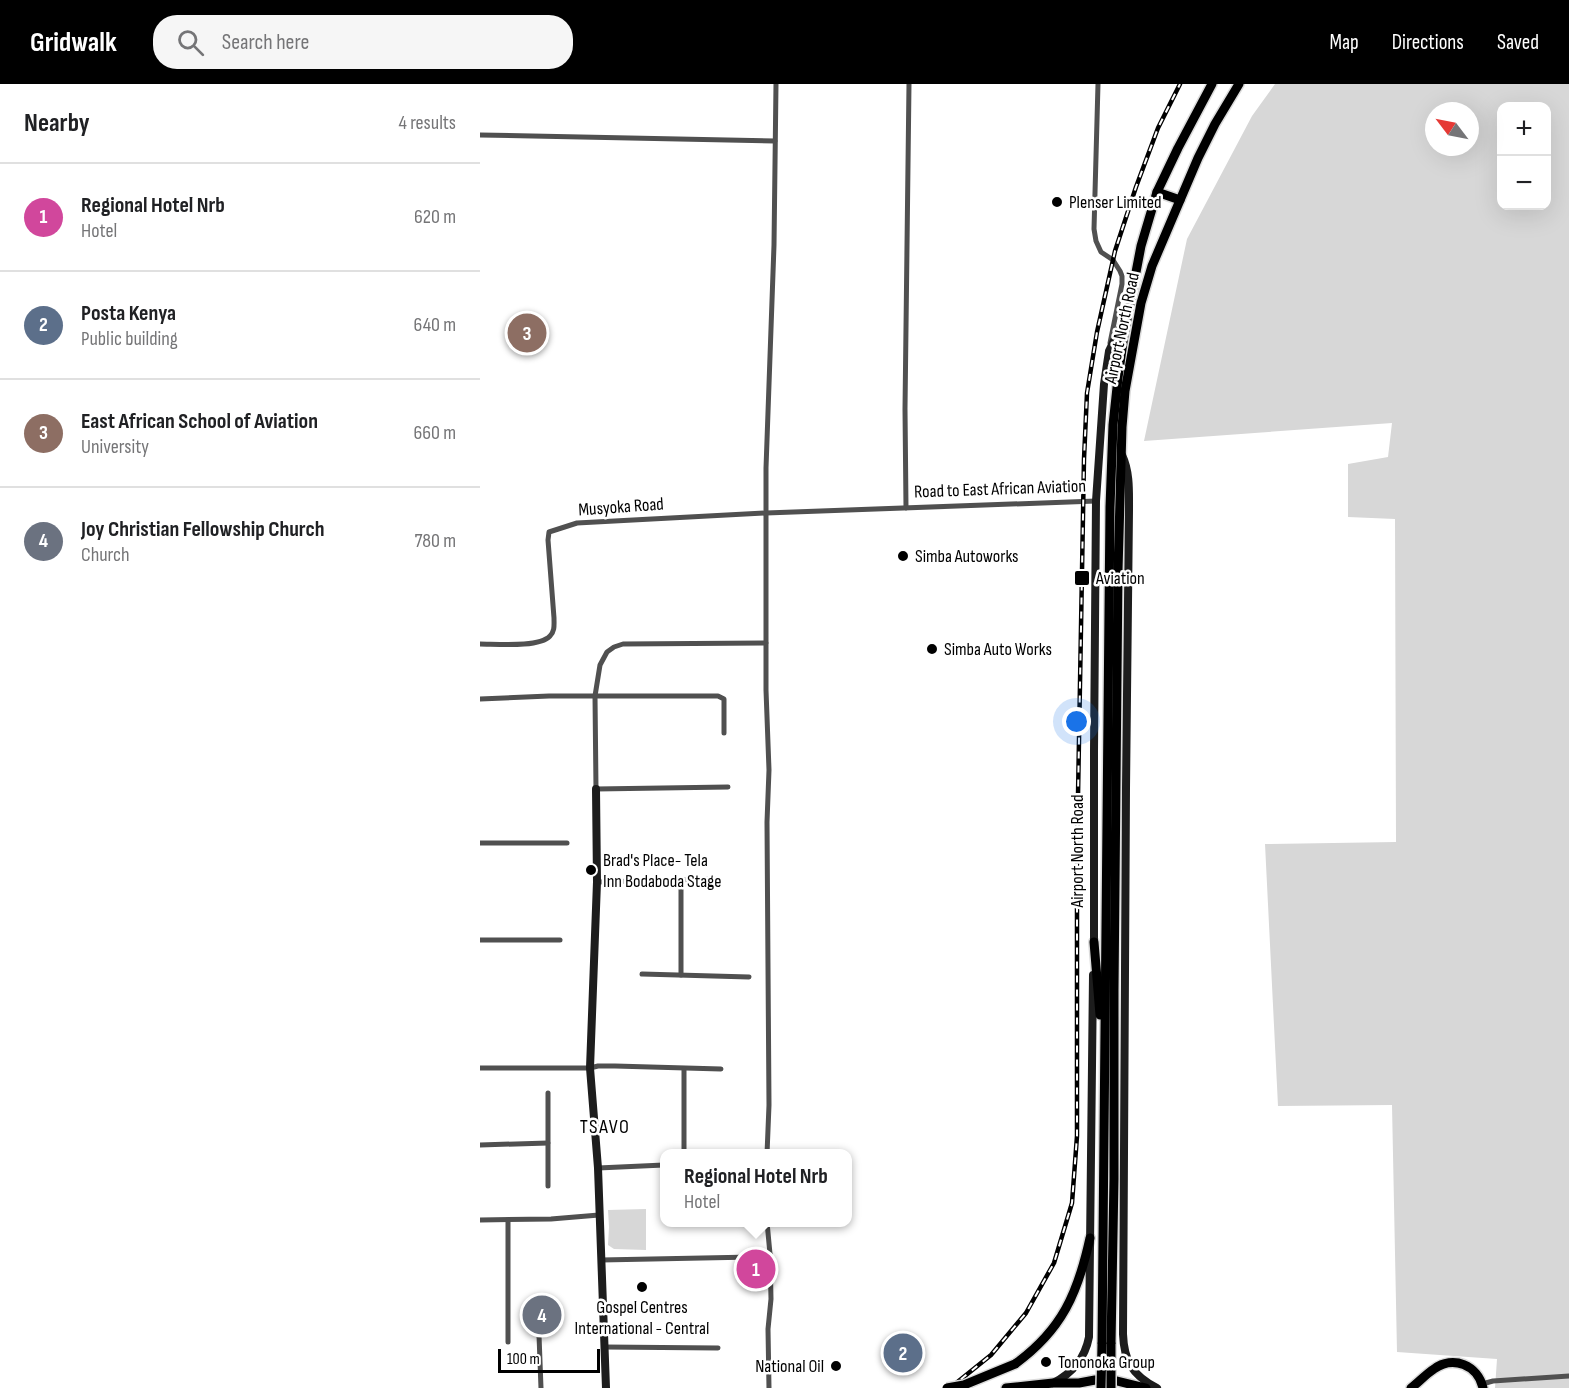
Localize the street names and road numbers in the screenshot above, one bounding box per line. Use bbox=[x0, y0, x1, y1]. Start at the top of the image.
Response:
street label: Airport North Road bbox=[1100, 271, 1144, 386]
street label: Road to East African Aviation bbox=[914, 476, 1086, 502]
street label: Musyoka Road bbox=[578, 494, 664, 520]
street label: Airport North Road bbox=[1067, 795, 1088, 908]

